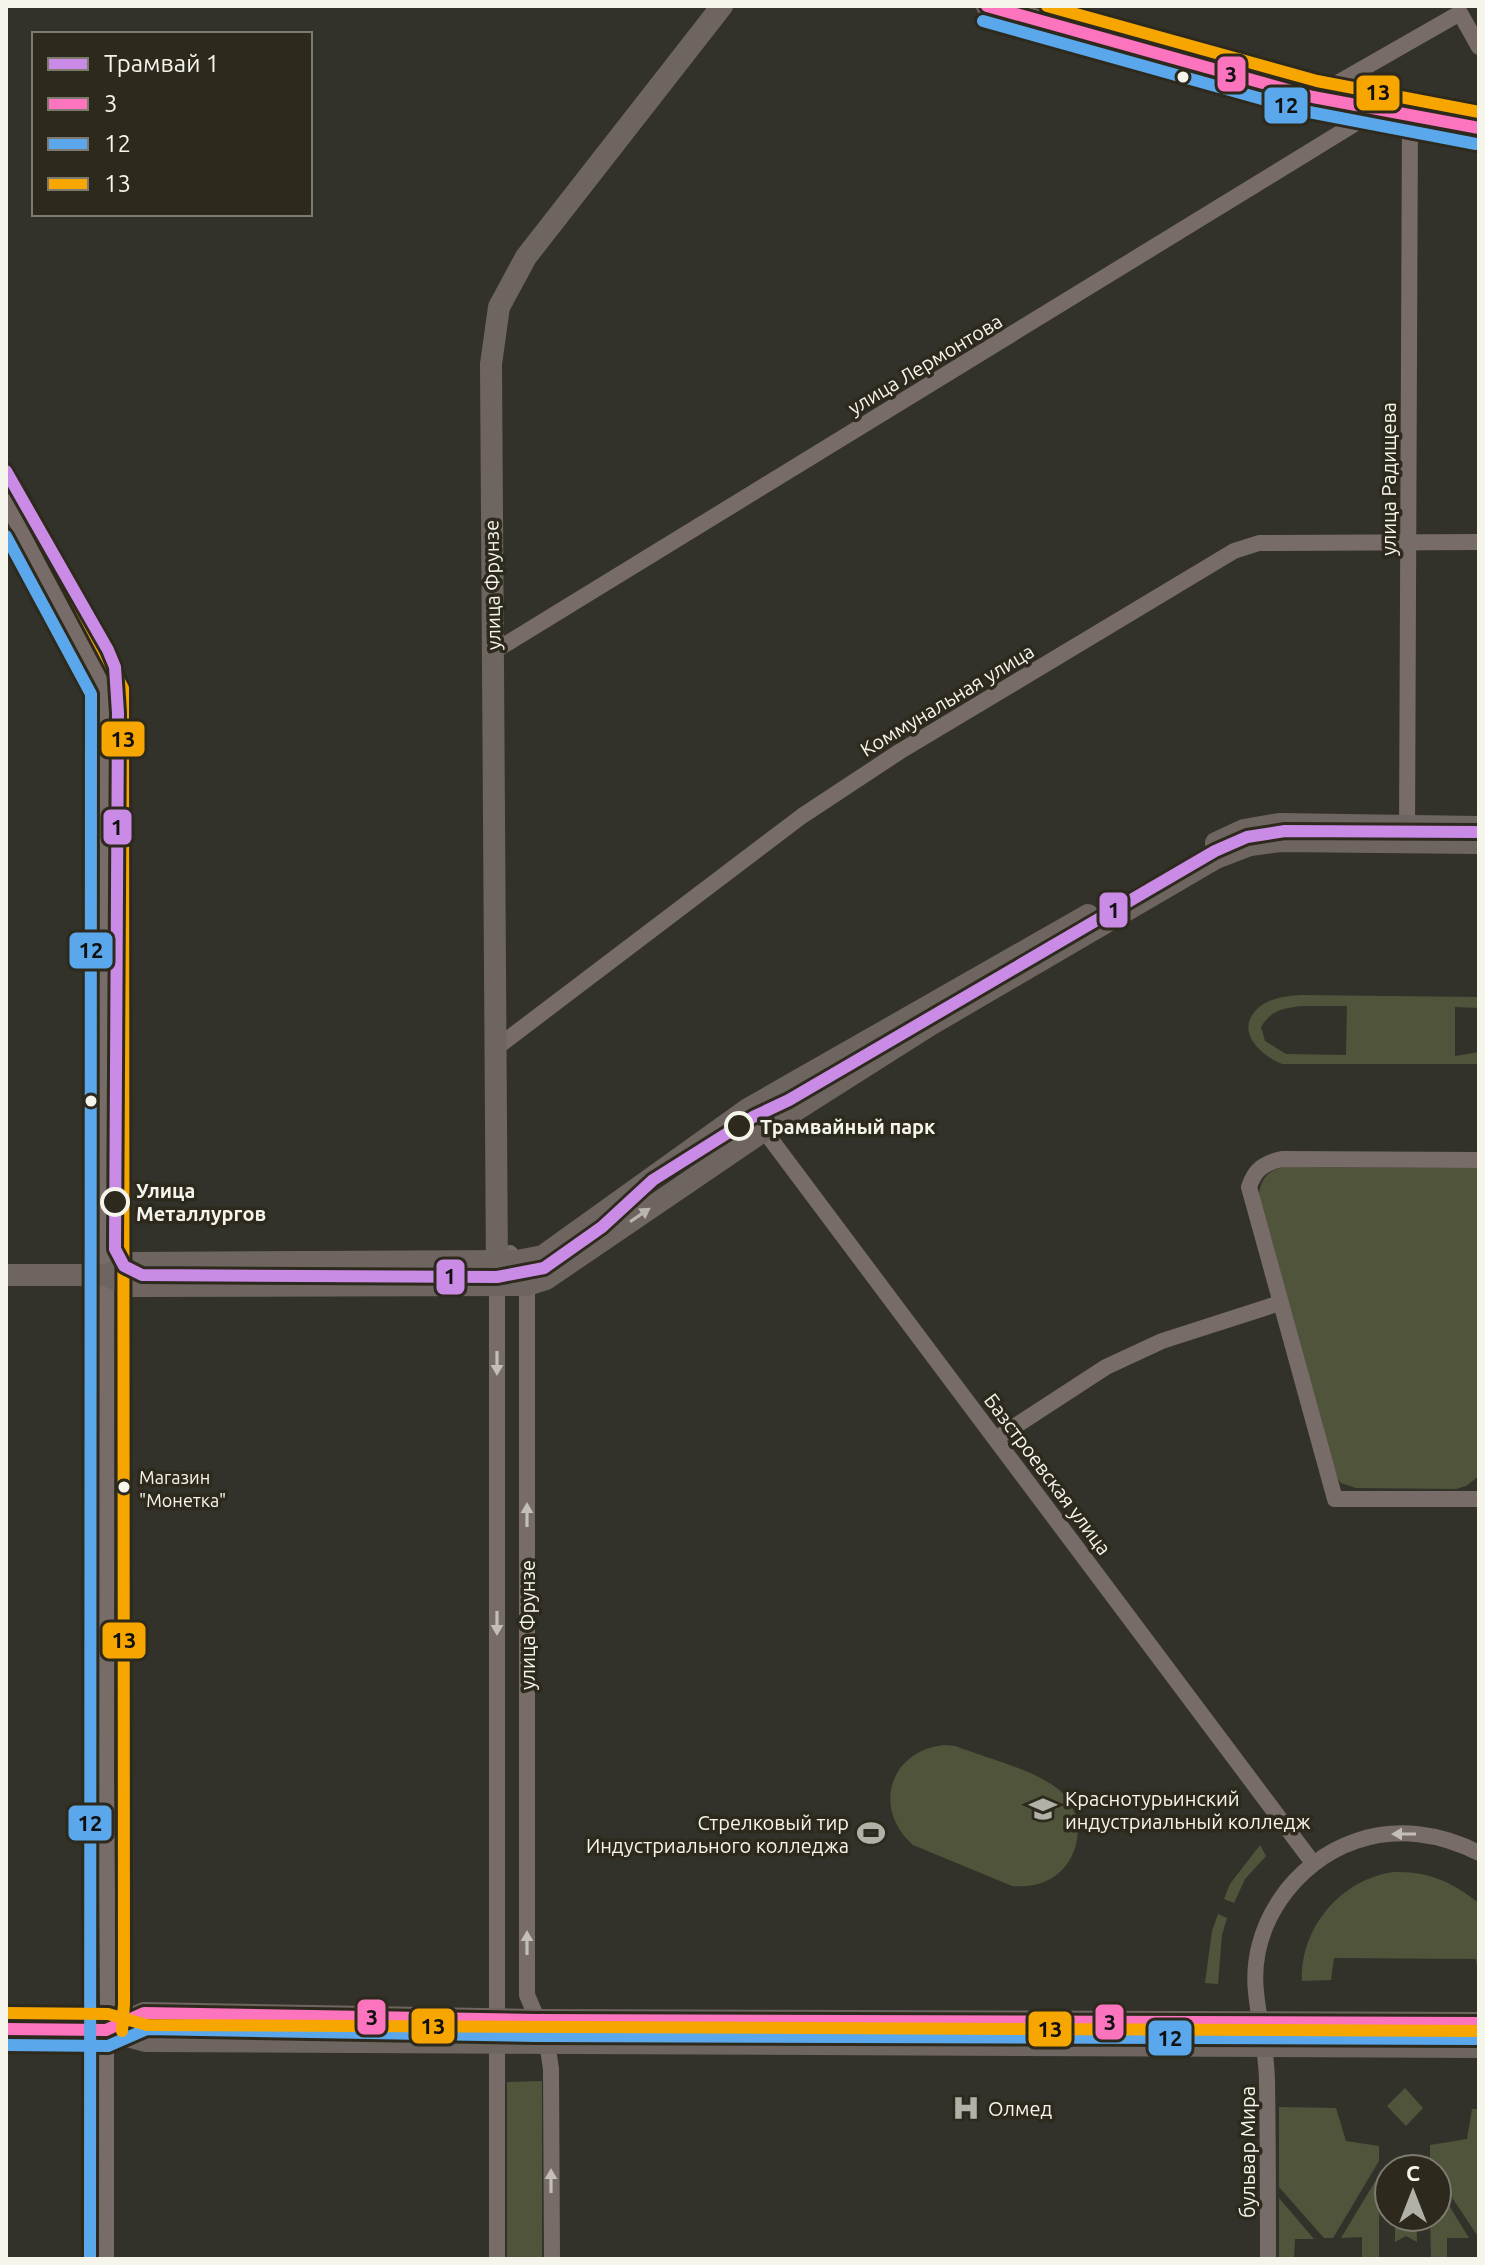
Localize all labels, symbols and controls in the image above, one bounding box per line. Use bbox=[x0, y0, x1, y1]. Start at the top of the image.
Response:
legend bbox=[32, 32, 312, 216]
text: Трамвай 1 bbox=[104, 50, 219, 77]
line badge: 3 bbox=[1216, 55, 1247, 93]
text: 3 bbox=[1225, 61, 1237, 86]
unlabelled marker bbox=[1175, 69, 1191, 85]
line badge: 13 bbox=[1355, 74, 1401, 112]
text: 13 bbox=[1366, 79, 1390, 104]
line badge: 12 bbox=[1263, 86, 1309, 125]
text: 3 bbox=[104, 90, 118, 117]
text: 12 bbox=[1274, 92, 1298, 117]
text: 12 bbox=[104, 130, 131, 157]
text: 13 bbox=[104, 170, 131, 197]
street label: улица Лермонтова bbox=[844, 309, 1006, 419]
street label: улица Радищева bbox=[1377, 402, 1400, 556]
street label: улица Фрунзе bbox=[479, 520, 505, 650]
street label: Коммунальная улица bbox=[856, 639, 1038, 761]
line badge: 13 bbox=[100, 720, 146, 758]
text: 13 bbox=[111, 726, 135, 751]
line badge: 1 bbox=[102, 808, 133, 846]
text: 1 bbox=[111, 814, 123, 839]
line badge: 1 bbox=[1098, 891, 1129, 929]
text: 1 bbox=[1108, 897, 1120, 922]
line badge: 12 bbox=[68, 931, 114, 970]
text: 12 bbox=[79, 937, 103, 962]
unlabelled marker bbox=[83, 1093, 99, 1109]
marker: Трамвайный парк bbox=[725, 1112, 753, 1140]
place label: Трамвайный парк bbox=[760, 1115, 936, 1138]
place label: Улица Металлургов bbox=[136, 1179, 266, 1225]
marker: Улица Металлургов bbox=[101, 1188, 129, 1216]
one-way arrow bbox=[630, 1208, 651, 1223]
line badge: 1 bbox=[435, 1258, 466, 1296]
text: 1 bbox=[444, 1263, 456, 1288]
one-way arrow bbox=[491, 1351, 503, 1376]
street label: Базстроевская улица bbox=[980, 1389, 1116, 1559]
place label: Магазин "Монетка" bbox=[139, 1467, 226, 1510]
marker: Магазин "Монетка" bbox=[116, 1479, 132, 1495]
one-way arrow bbox=[521, 1502, 533, 1527]
street label: улица Фрунзе bbox=[516, 1560, 539, 1690]
one-way arrow bbox=[491, 1611, 503, 1636]
line badge: 13 bbox=[101, 1621, 147, 1660]
text: 13 bbox=[112, 1627, 136, 1652]
place label: Краснотурьинский индустриальный колледж bbox=[1065, 1787, 1311, 1833]
school or university icon: Краснотурьинский индустриальный колледж bbox=[1028, 1794, 1058, 1824]
line badge: 12 bbox=[67, 1804, 113, 1842]
text: 12 bbox=[78, 1810, 102, 1835]
place label: Стрелковый тир Индустриального колледжа bbox=[586, 1811, 849, 1857]
sports icon: Стрелковый тир Индустриального колледжа bbox=[856, 1818, 886, 1848]
one-way arrow bbox=[1391, 1828, 1416, 1840]
one-way arrow bbox=[521, 1930, 533, 1955]
line badge: 3 bbox=[356, 1998, 387, 2036]
line badge: 3 bbox=[1094, 2003, 1125, 2041]
text: 3 bbox=[366, 2004, 378, 2029]
line badge: 13 bbox=[410, 2007, 456, 2045]
text: 3 bbox=[1104, 2009, 1116, 2034]
line badge: 13 bbox=[1027, 2010, 1073, 2048]
text: 13 bbox=[421, 2013, 445, 2038]
text: 13 bbox=[1038, 2016, 1062, 2041]
line badge: 12 bbox=[1147, 2019, 1193, 2057]
text: 12 bbox=[1158, 2025, 1182, 2050]
street label: бульвар Мира bbox=[1236, 2086, 1259, 2218]
hospital icon: Олмед bbox=[951, 2093, 981, 2123]
place label: Олмед bbox=[988, 2097, 1053, 2120]
north arrow bbox=[1373, 2153, 1453, 2233]
text: С bbox=[1406, 2160, 1420, 2185]
one-way arrow bbox=[545, 2168, 558, 2193]

